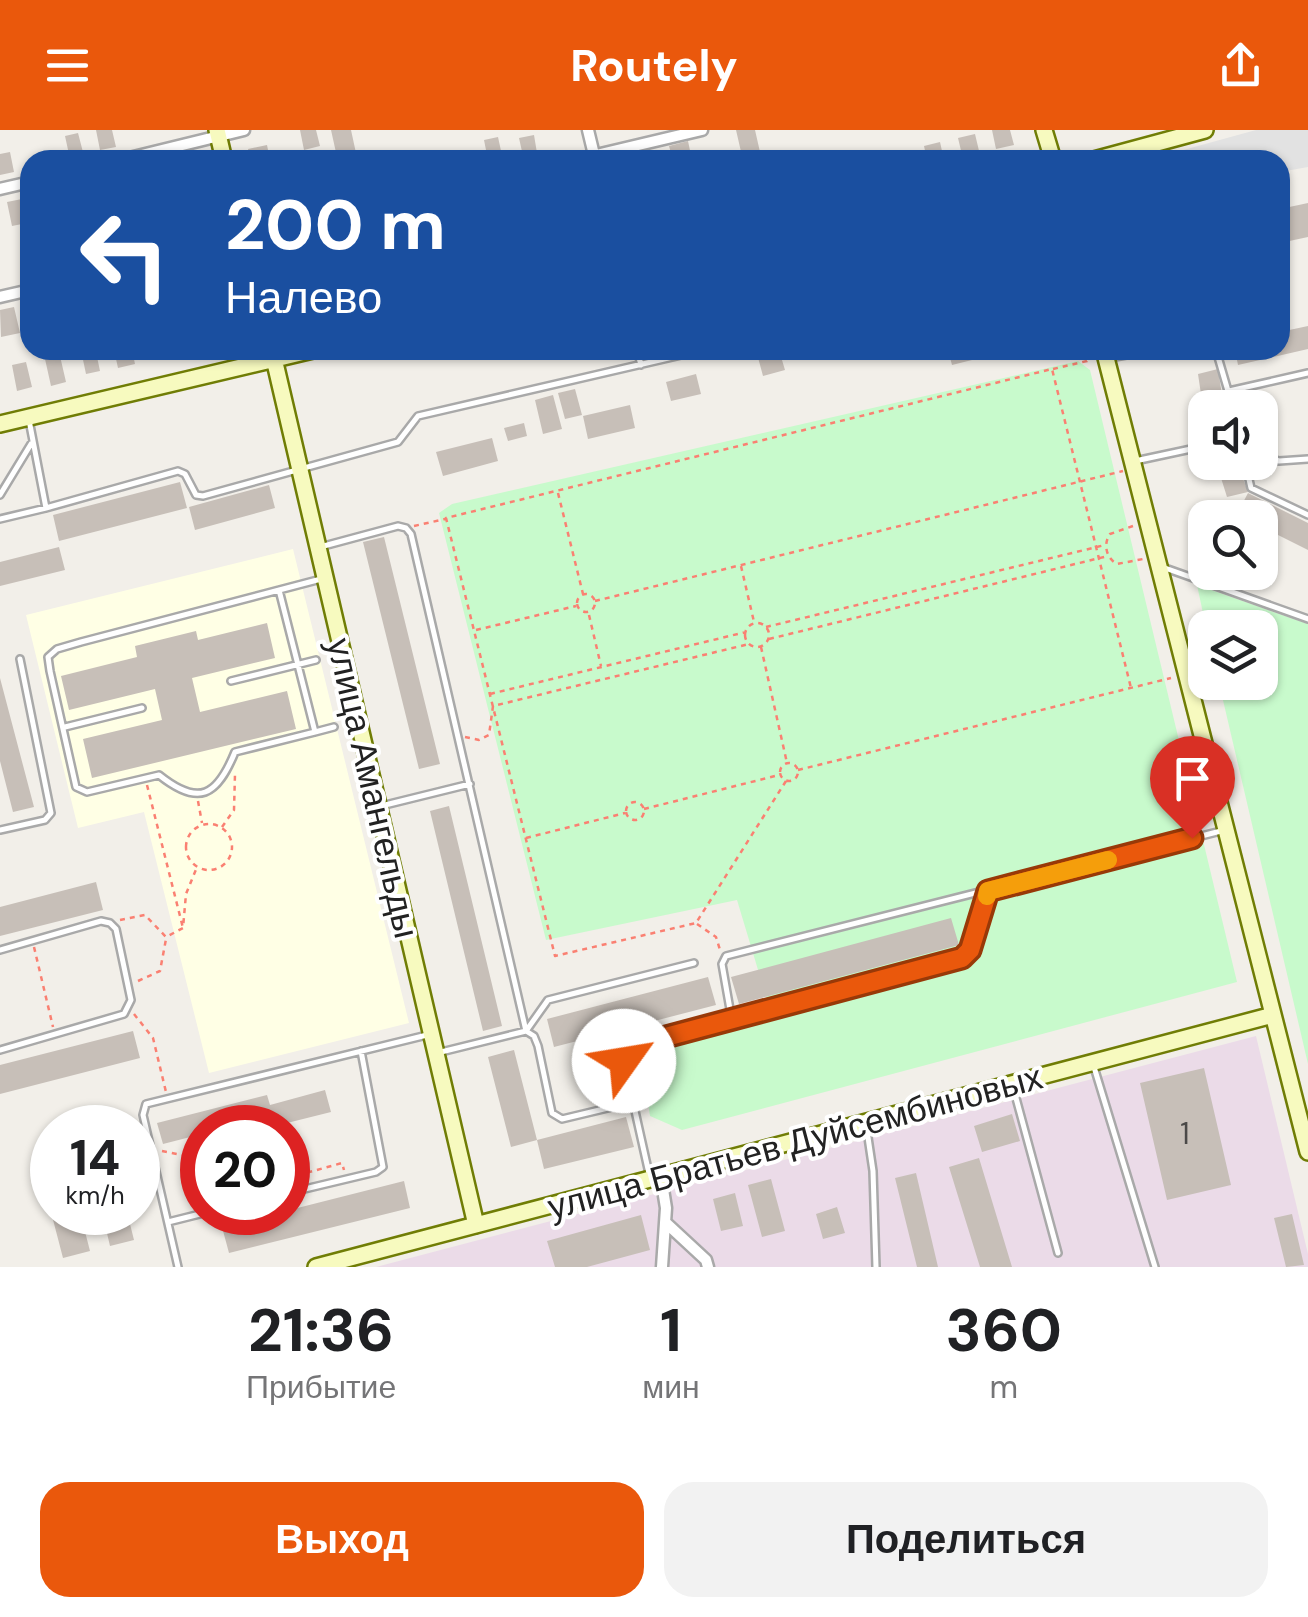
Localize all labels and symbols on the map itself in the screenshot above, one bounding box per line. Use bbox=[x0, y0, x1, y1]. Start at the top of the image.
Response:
street label: улица Амангельды bbox=[316, 634, 430, 942]
pin bbox=[1150, 736, 1235, 839]
position arrow bbox=[572, 1009, 676, 1113]
street label: улица Братьев Дуйсембиновых bbox=[543, 1054, 1048, 1230]
speed limit sign: 20 bbox=[180, 1105, 310, 1235]
house number: 1 bbox=[1180, 1114, 1190, 1153]

